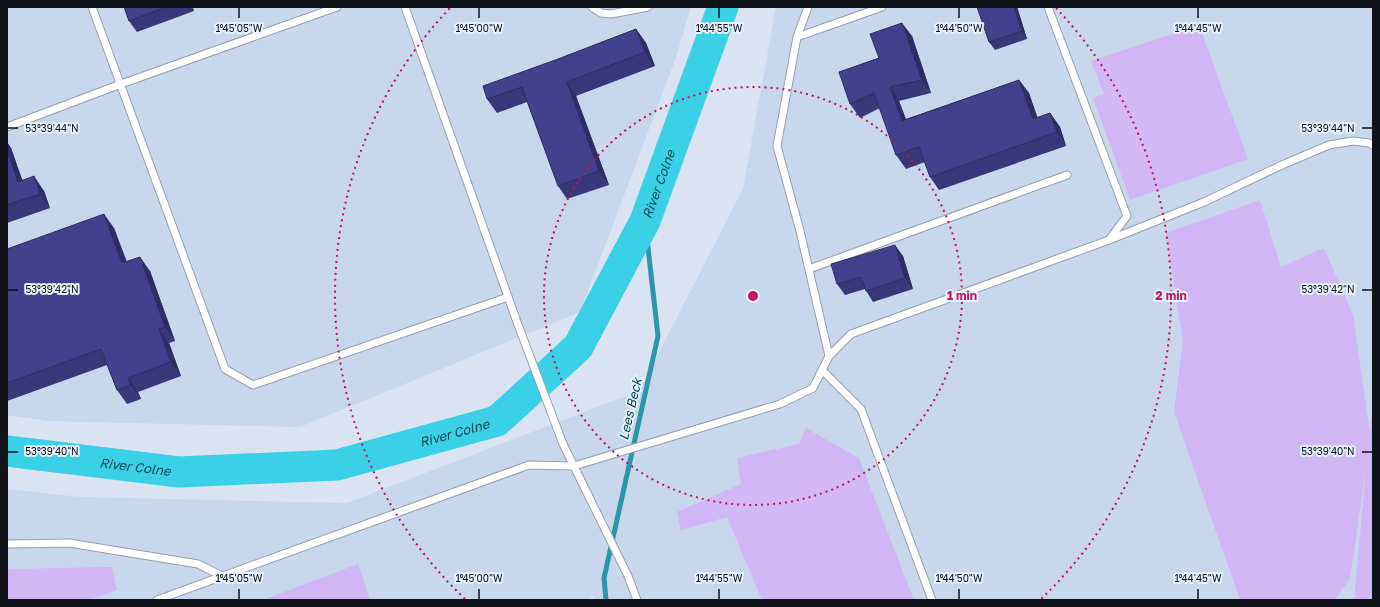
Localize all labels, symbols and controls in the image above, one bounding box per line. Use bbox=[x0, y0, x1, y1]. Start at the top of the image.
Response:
text: 1°45'05"W bbox=[216, 22, 263, 34]
text: 1°45'00"W bbox=[455, 22, 503, 34]
text: 1°44'55"W bbox=[696, 22, 743, 34]
text: 1°44'50"W bbox=[935, 22, 983, 34]
text: 1°44'45"W bbox=[1174, 22, 1222, 34]
text: 53°39'44"N bbox=[25, 122, 79, 134]
text: 53°39'44"N bbox=[1301, 122, 1355, 134]
water label: River Colne bbox=[639, 146, 679, 221]
text: 53°39'42"N bbox=[25, 283, 79, 295]
text: 53°39'42"N bbox=[1301, 283, 1355, 295]
text: 1 min bbox=[947, 288, 977, 303]
text: 2 min bbox=[1155, 288, 1187, 303]
centre of rings bbox=[746, 289, 760, 303]
water label: Lees Beck bbox=[615, 375, 645, 442]
water label: River Colne bbox=[418, 415, 492, 450]
text: 53°39'40"N bbox=[25, 445, 79, 457]
text: 53°39'40"N bbox=[1301, 445, 1355, 457]
water label: River Colne bbox=[99, 454, 173, 479]
text: 1°45'05"W bbox=[216, 572, 263, 584]
text: 1°45'00"W bbox=[455, 572, 503, 584]
text: 1°44'55"W bbox=[696, 572, 743, 584]
text: 1°44'50"W bbox=[935, 572, 983, 584]
text: 1°44'45"W bbox=[1174, 572, 1222, 584]

